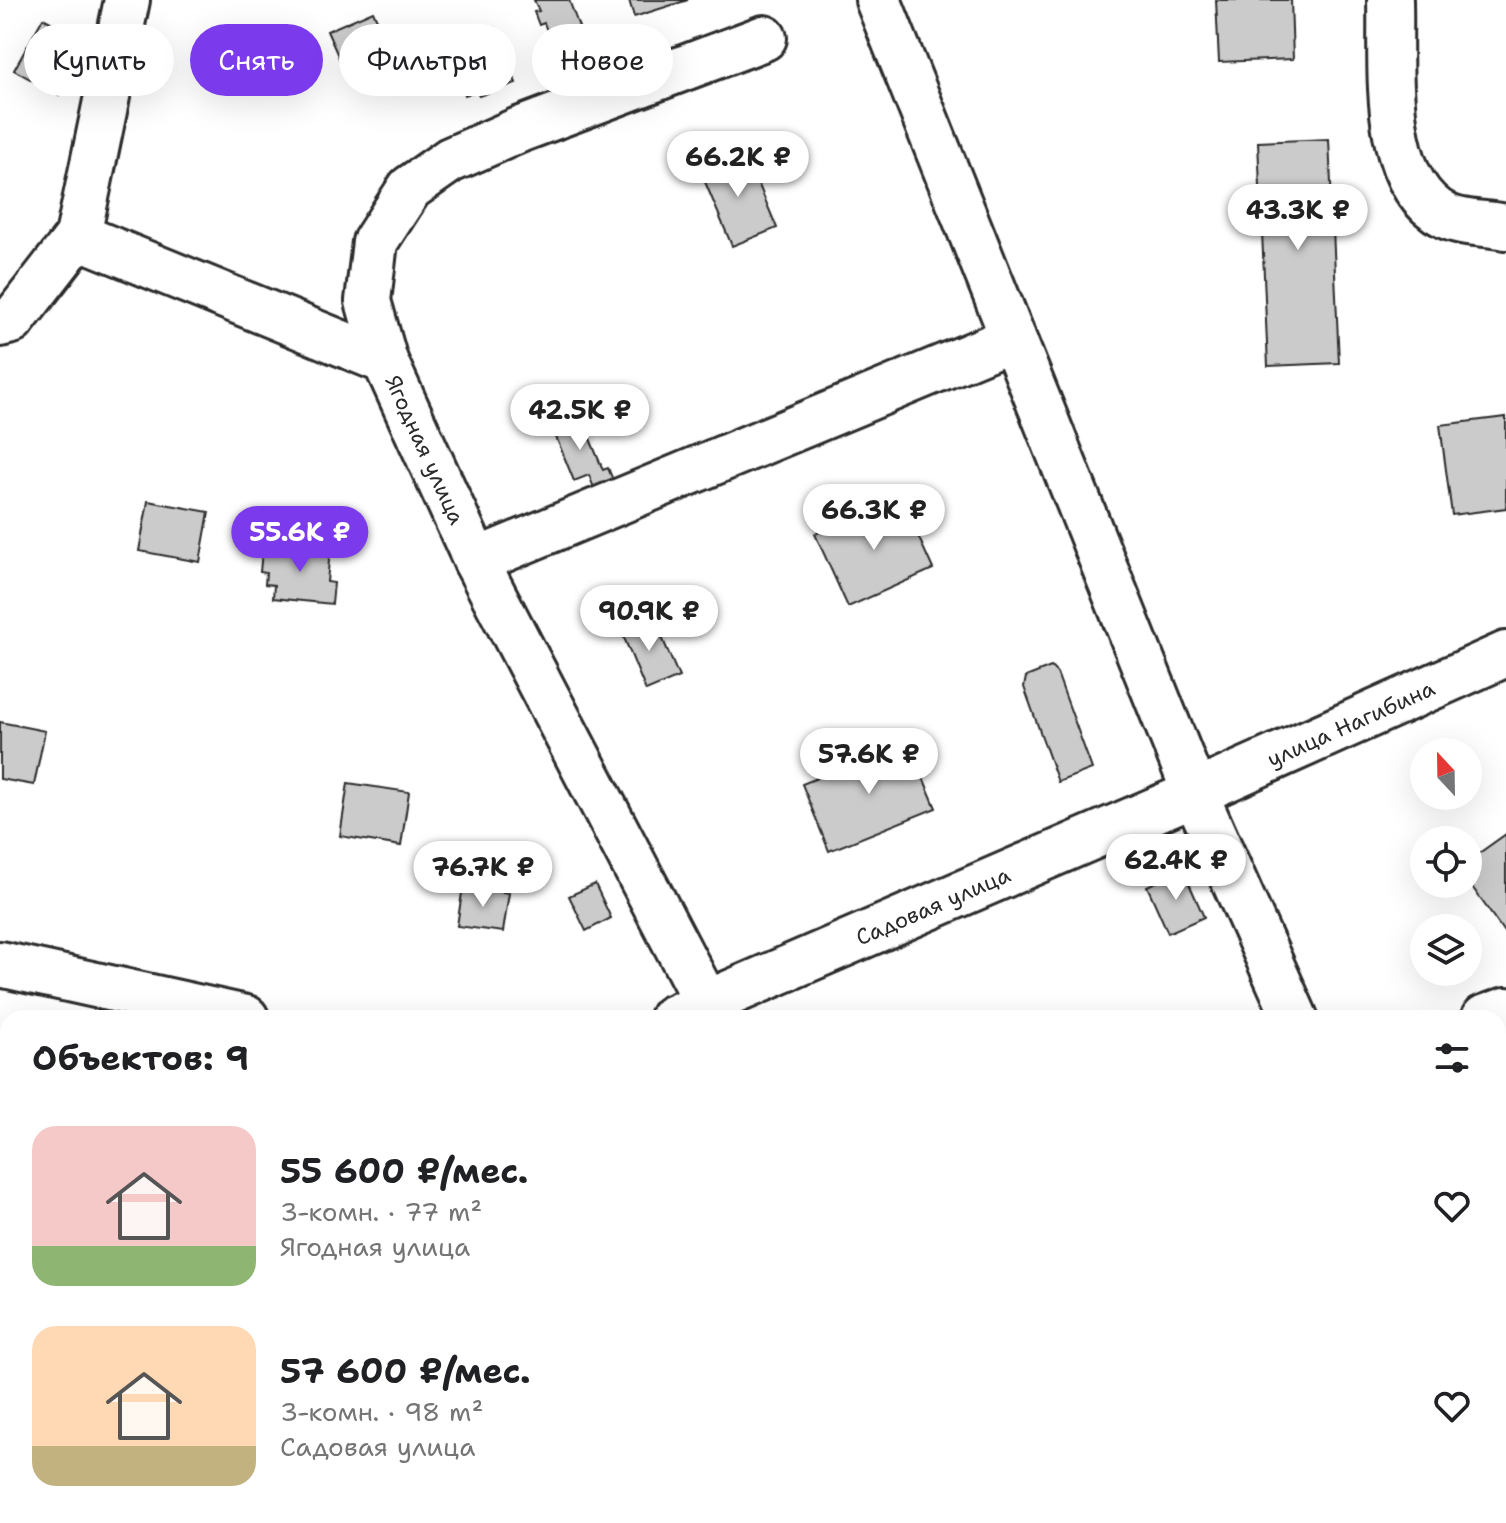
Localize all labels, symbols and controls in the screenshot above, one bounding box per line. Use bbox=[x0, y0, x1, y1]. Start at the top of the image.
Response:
chip: Купить bbox=[24, 24, 174, 96]
chip: Снять bbox=[190, 24, 323, 96]
chip: Фильтры bbox=[339, 24, 516, 96]
chip: Новое bbox=[532, 24, 673, 96]
pin: 66.2K ₽ bbox=[664, 131, 812, 199]
text: 66.2K ₽ bbox=[685, 139, 791, 174]
pin: 43.3K ₽ bbox=[1224, 184, 1372, 252]
text: 43.3K ₽ bbox=[1246, 192, 1350, 227]
street label: Ягодная улица bbox=[379, 370, 472, 529]
pin: 42.5K ₽ bbox=[506, 384, 654, 452]
text: 42.5K ₽ bbox=[528, 392, 632, 427]
pin: 66.3K ₽ bbox=[800, 484, 948, 552]
text: 66.3K ₽ bbox=[821, 492, 927, 527]
pin: 55.6K ₽ bbox=[226, 506, 374, 574]
text: 55.6K ₽ bbox=[249, 514, 351, 549]
pin: 90.9K ₽ bbox=[575, 585, 723, 653]
text: 90.9K ₽ bbox=[598, 593, 700, 628]
street label: улица Нагибина bbox=[1262, 673, 1440, 773]
pin: 57.6K ₽ bbox=[795, 728, 943, 796]
text: 57.6K ₽ bbox=[818, 736, 920, 771]
north arrow bbox=[1410, 738, 1482, 810]
map controls bbox=[1410, 738, 1482, 986]
button: locate bbox=[1410, 826, 1482, 898]
pin: 62.4K ₽ bbox=[1102, 834, 1250, 902]
pin: 76.7K ₽ bbox=[409, 841, 557, 909]
text: 62.4K ₽ bbox=[1124, 842, 1228, 877]
text: 76.7K ₽ bbox=[431, 849, 535, 884]
street label: Садовая улица bbox=[851, 860, 1015, 952]
button: layers bbox=[1410, 914, 1482, 986]
text: Объектов: 9 bbox=[32, 1035, 249, 1081]
icon: filters bbox=[1430, 1036, 1474, 1080]
text: 55 600 ₽/мес. bbox=[280, 1148, 528, 1194]
icon: home bbox=[96, 1158, 192, 1254]
icon: heart bbox=[1430, 1184, 1474, 1228]
text: 3-комн. · 77 m² bbox=[280, 1194, 482, 1229]
text: Ягодная улица bbox=[280, 1229, 470, 1264]
text: 57 600 ₽/мес. bbox=[280, 1348, 531, 1394]
icon: home bbox=[96, 1358, 192, 1454]
icon: heart bbox=[1430, 1384, 1474, 1428]
text: 3-комн. · 98 m² bbox=[280, 1394, 483, 1429]
text: Садовая улица bbox=[280, 1429, 475, 1464]

